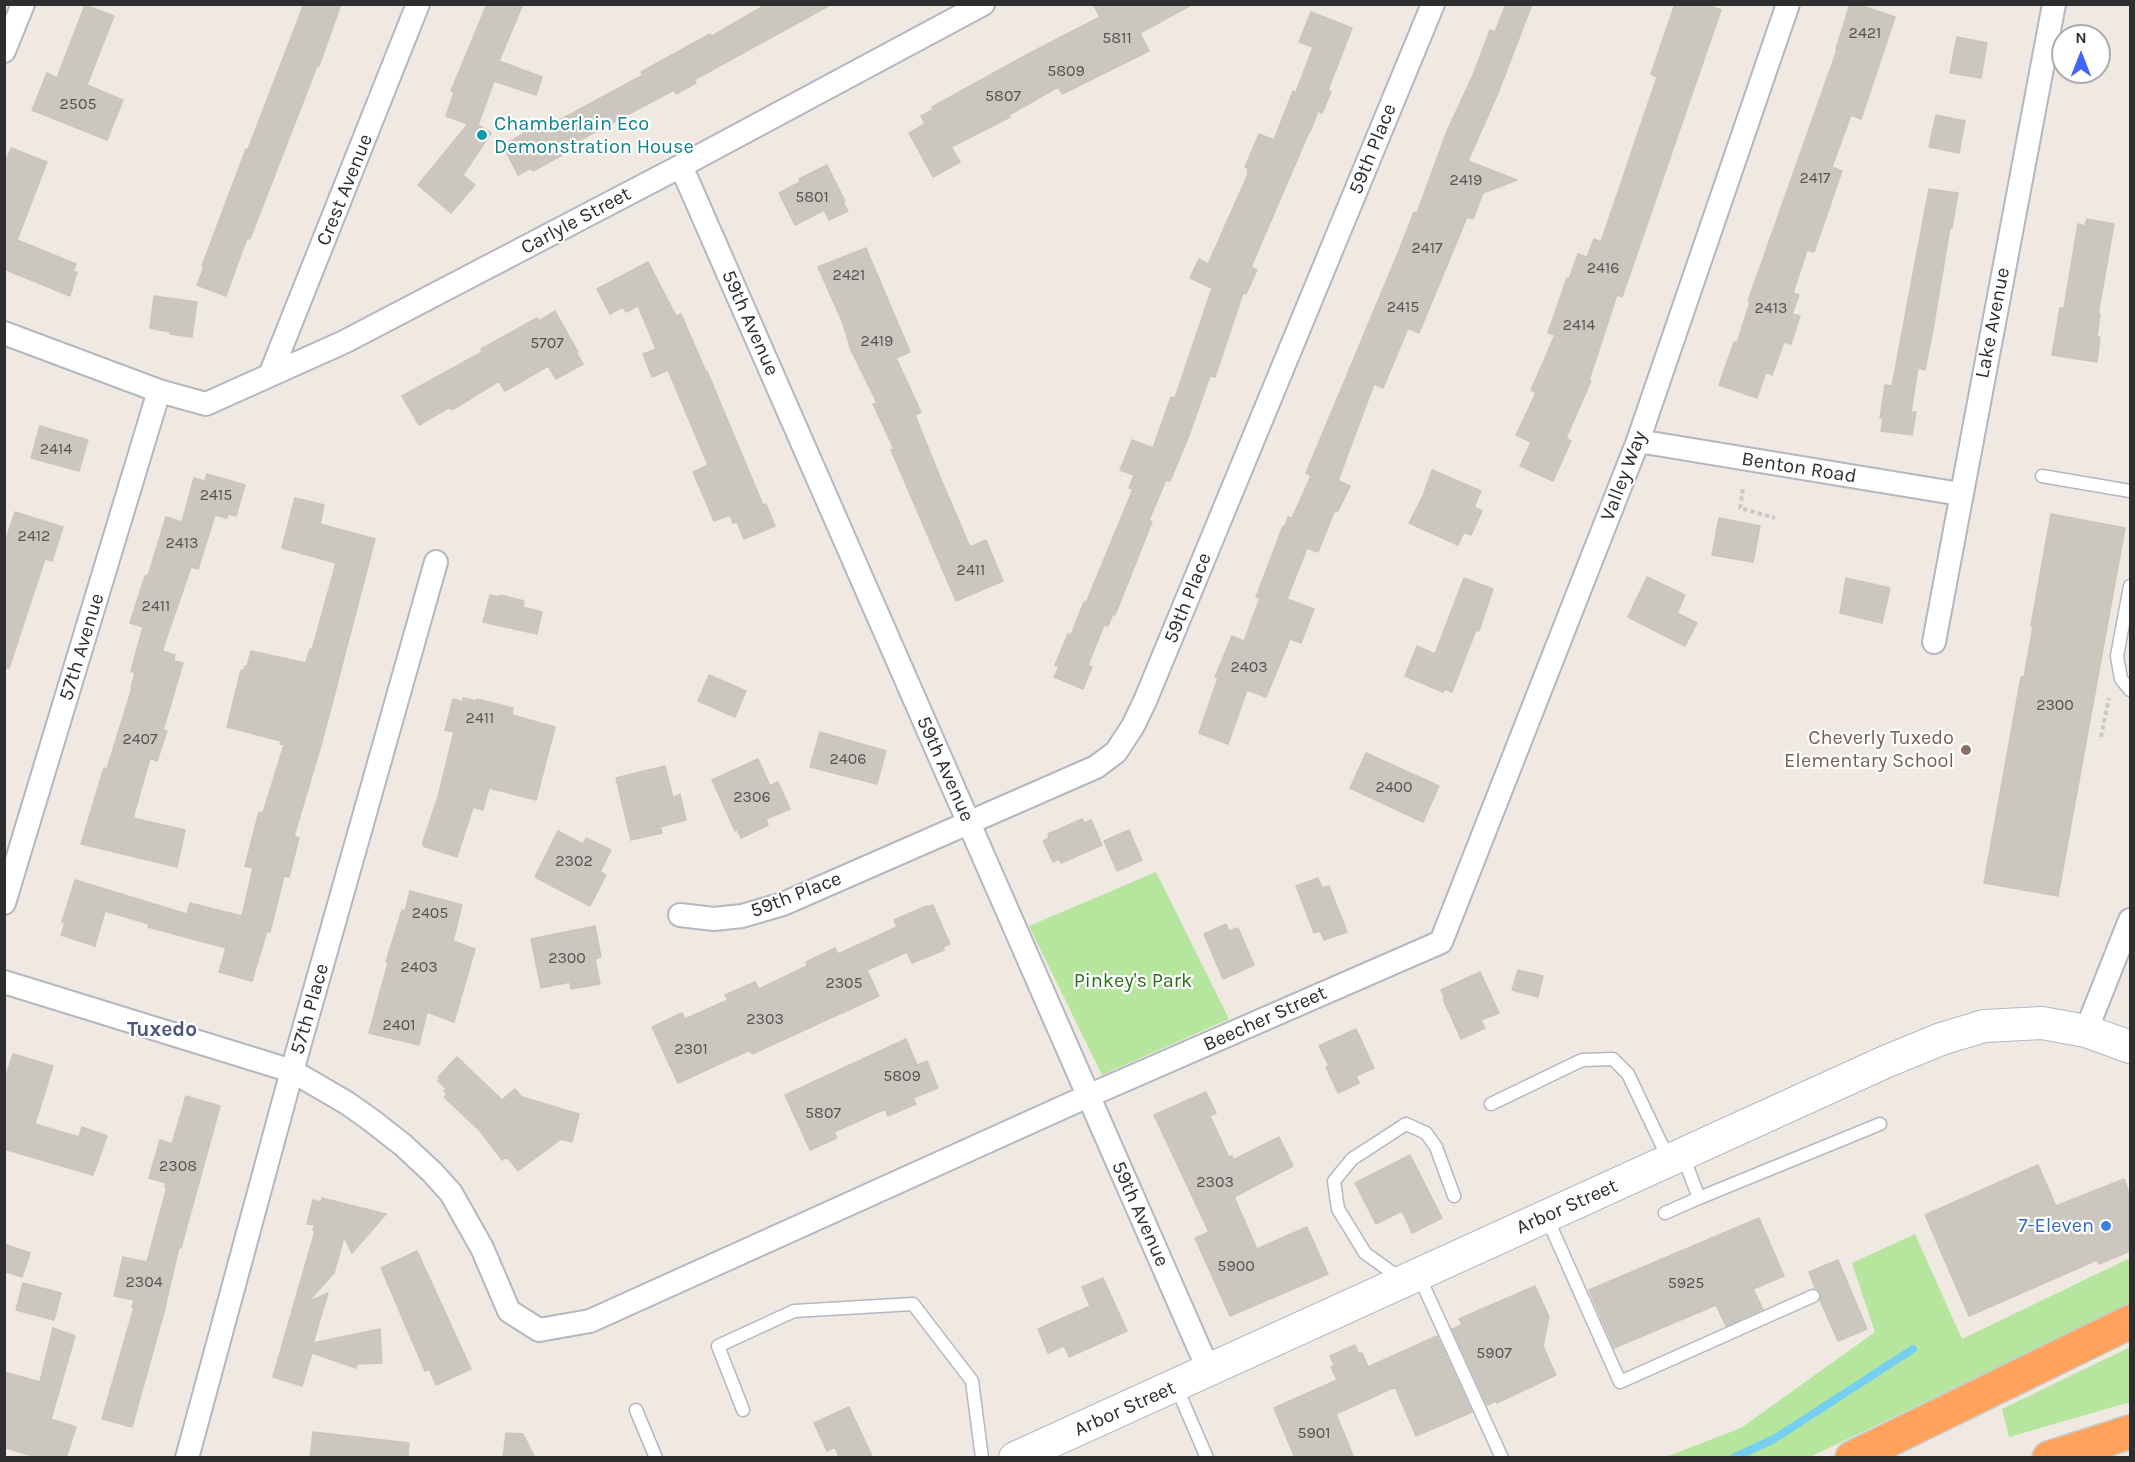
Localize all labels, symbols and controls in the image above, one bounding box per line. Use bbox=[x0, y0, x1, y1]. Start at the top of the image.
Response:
house number: 2421 bbox=[1849, 23, 1881, 43]
north arrow bbox=[2051, 24, 2111, 84]
house number: 5811 bbox=[1102, 28, 1132, 48]
text: N bbox=[2075, 28, 2087, 47]
house number: 5809 bbox=[1047, 61, 1085, 81]
house number: 5807 bbox=[985, 86, 1021, 106]
house number: 2505 bbox=[60, 94, 96, 114]
street label: 59th Place bbox=[1344, 100, 1402, 198]
place label: Chamberlain Eco Demonstration House bbox=[494, 112, 694, 159]
marker: Chamberlain Eco Demonstration House bbox=[475, 128, 489, 142]
street label: Crest Avenue bbox=[312, 131, 378, 249]
house number: 2417 bbox=[1799, 168, 1831, 188]
house number: 2419 bbox=[1450, 170, 1482, 190]
street label: Carlyle Street bbox=[517, 182, 635, 260]
house number: 5801 bbox=[795, 187, 829, 207]
house number: 2417 bbox=[1411, 238, 1443, 258]
house number: 2416 bbox=[1587, 258, 1619, 278]
house number: 2421 bbox=[833, 265, 865, 285]
street label: 59th Avenue bbox=[716, 266, 784, 380]
street label: Lake Avenue bbox=[1970, 266, 2016, 380]
house number: 2415 bbox=[1387, 297, 1419, 317]
house number: 2413 bbox=[1755, 298, 1787, 318]
house number: 2414 bbox=[1563, 315, 1595, 335]
house number: 2419 bbox=[861, 331, 893, 351]
house number: 5707 bbox=[530, 333, 564, 353]
street label: Valley Way bbox=[1596, 427, 1652, 525]
house number: 2414 bbox=[40, 439, 72, 459]
street label: Benton Road bbox=[1740, 447, 1858, 489]
house number: 2415 bbox=[200, 485, 232, 505]
house number: 2412 bbox=[18, 526, 50, 546]
house number: 2413 bbox=[166, 533, 198, 553]
street label: 59th Place bbox=[1159, 549, 1217, 647]
house number: 2411 bbox=[957, 560, 985, 580]
street label: 57th Avenue bbox=[54, 590, 110, 704]
house number: 2411 bbox=[142, 596, 170, 616]
house number: 2403 bbox=[1230, 657, 1268, 677]
house number: 2300 bbox=[2036, 695, 2074, 715]
house number: 2411 bbox=[466, 708, 494, 728]
street label: 59th Avenue bbox=[911, 712, 979, 826]
place label: Cheverly Tuxedo Elementary School bbox=[1784, 726, 1954, 773]
house number: 2407 bbox=[122, 729, 158, 749]
marker: Cheverly Tuxedo Elementary School bbox=[1959, 743, 1973, 757]
house number: 2406 bbox=[830, 749, 866, 769]
house number: 2400 bbox=[1375, 777, 1413, 797]
house number: 2306 bbox=[733, 787, 771, 807]
house number: 2302 bbox=[555, 851, 593, 871]
street label: 59th Place bbox=[747, 867, 845, 923]
house number: 2405 bbox=[412, 903, 448, 923]
house number: 2300 bbox=[548, 948, 586, 968]
house number: 2403 bbox=[400, 957, 438, 977]
street label: 57th Place bbox=[286, 961, 334, 1057]
park label: Pinkey's Park bbox=[1074, 969, 1192, 993]
house number: 2305 bbox=[825, 973, 863, 993]
street label: Beecher Street bbox=[1200, 981, 1330, 1057]
house number: 2303 bbox=[746, 1009, 784, 1029]
house number: 2401 bbox=[383, 1015, 415, 1035]
district label: Tuxedo bbox=[127, 1017, 197, 1043]
house number: 2301 bbox=[674, 1039, 708, 1059]
house number: 5809 bbox=[883, 1066, 921, 1086]
house number: 5807 bbox=[805, 1103, 841, 1123]
house number: 2308 bbox=[159, 1156, 197, 1176]
street label: 59th Avenue bbox=[1106, 1157, 1174, 1271]
house number: 2303 bbox=[1196, 1172, 1234, 1192]
street label: Arbor Street bbox=[1513, 1174, 1621, 1240]
place label: 7-Eleven bbox=[2018, 1214, 2094, 1238]
marker: 7-Eleven bbox=[2099, 1219, 2113, 1233]
house number: 5900 bbox=[1217, 1256, 1255, 1276]
house number: 2304 bbox=[125, 1272, 163, 1292]
house number: 5925 bbox=[1668, 1273, 1704, 1293]
house number: 5907 bbox=[1476, 1343, 1512, 1363]
street label: Arbor Street bbox=[1071, 1376, 1179, 1442]
house number: 5901 bbox=[1297, 1423, 1331, 1443]

